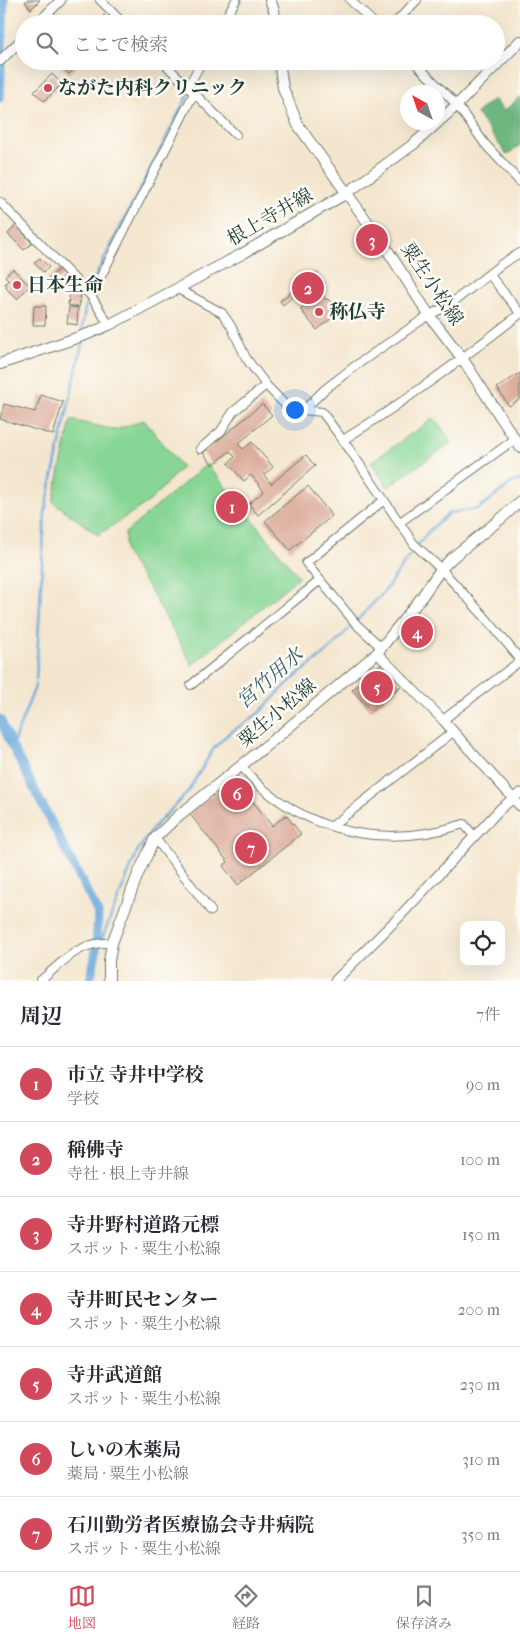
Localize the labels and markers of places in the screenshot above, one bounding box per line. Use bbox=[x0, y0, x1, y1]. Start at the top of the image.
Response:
place label: ながた内科クリニック bbox=[58, 77, 247, 99]
marker: ながた内科クリニック bbox=[42, 82, 54, 94]
pin: 3 bbox=[356, 221, 388, 259]
pin: 2 bbox=[292, 269, 324, 307]
place label: 日本生命 bbox=[27, 274, 104, 296]
marker: 日本生命 bbox=[11, 279, 23, 291]
place label: 称仏寺 bbox=[329, 301, 386, 323]
marker: 称仏寺 bbox=[313, 306, 325, 318]
pin: 1 bbox=[216, 488, 248, 526]
pin: 4 bbox=[401, 613, 433, 651]
pin: 5 bbox=[361, 668, 393, 706]
pin: 6 bbox=[221, 775, 253, 813]
pin: 7 bbox=[235, 829, 267, 867]

